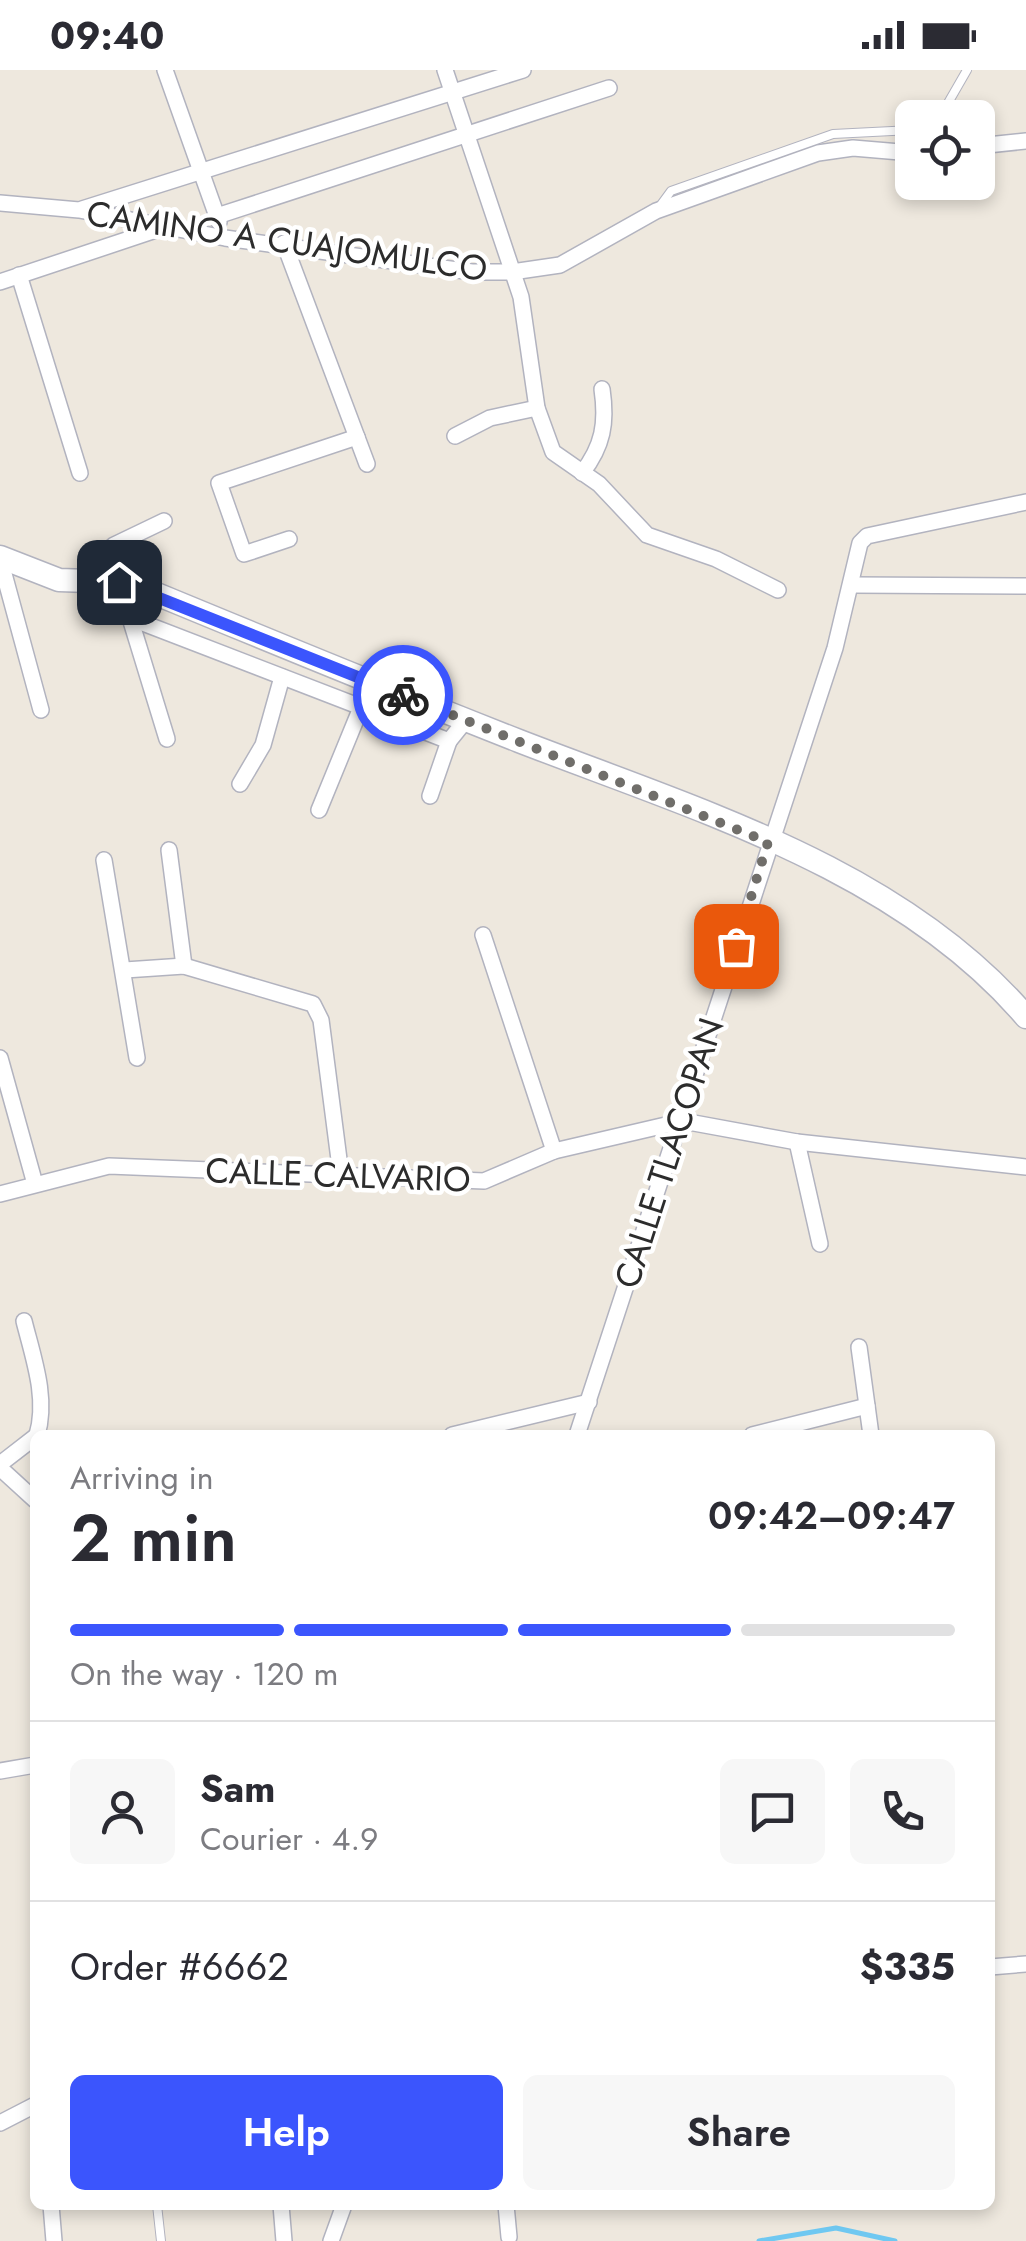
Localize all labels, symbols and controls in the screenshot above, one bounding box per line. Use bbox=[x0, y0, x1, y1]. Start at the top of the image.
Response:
text: 09:40 bbox=[50, 8, 165, 63]
map controls bbox=[895, 100, 995, 200]
button: locate bbox=[895, 100, 995, 200]
street label: CAMINO A CUAJOMULCO bbox=[83, 188, 491, 294]
pin bbox=[77, 540, 162, 625]
icon: home bbox=[92, 555, 147, 610]
courier bbox=[353, 645, 453, 745]
icon: bike bbox=[376, 668, 431, 723]
pin bbox=[694, 904, 779, 989]
icon: bag bbox=[709, 919, 764, 974]
street label: CALLE TLACOPAN bbox=[602, 1011, 736, 1295]
street label: CALLE CALVARIO bbox=[205, 1145, 471, 1205]
text: Arriving in bbox=[70, 1455, 214, 1501]
text: 09:42–09:47 bbox=[708, 1488, 955, 1543]
text: 2 min bbox=[70, 1491, 237, 1585]
text: On the way · 120 m bbox=[70, 1651, 338, 1697]
button: person bbox=[70, 1759, 175, 1864]
button: chat bbox=[720, 1759, 825, 1864]
button: phone bbox=[850, 1759, 955, 1864]
text: Sam bbox=[200, 1761, 275, 1816]
text: Courier · 4.9 bbox=[200, 1816, 378, 1862]
text: Order #6662 bbox=[70, 1939, 289, 1994]
text: $335 bbox=[860, 1939, 955, 1994]
button: Help bbox=[70, 2075, 503, 2190]
button: Share bbox=[523, 2075, 955, 2190]

